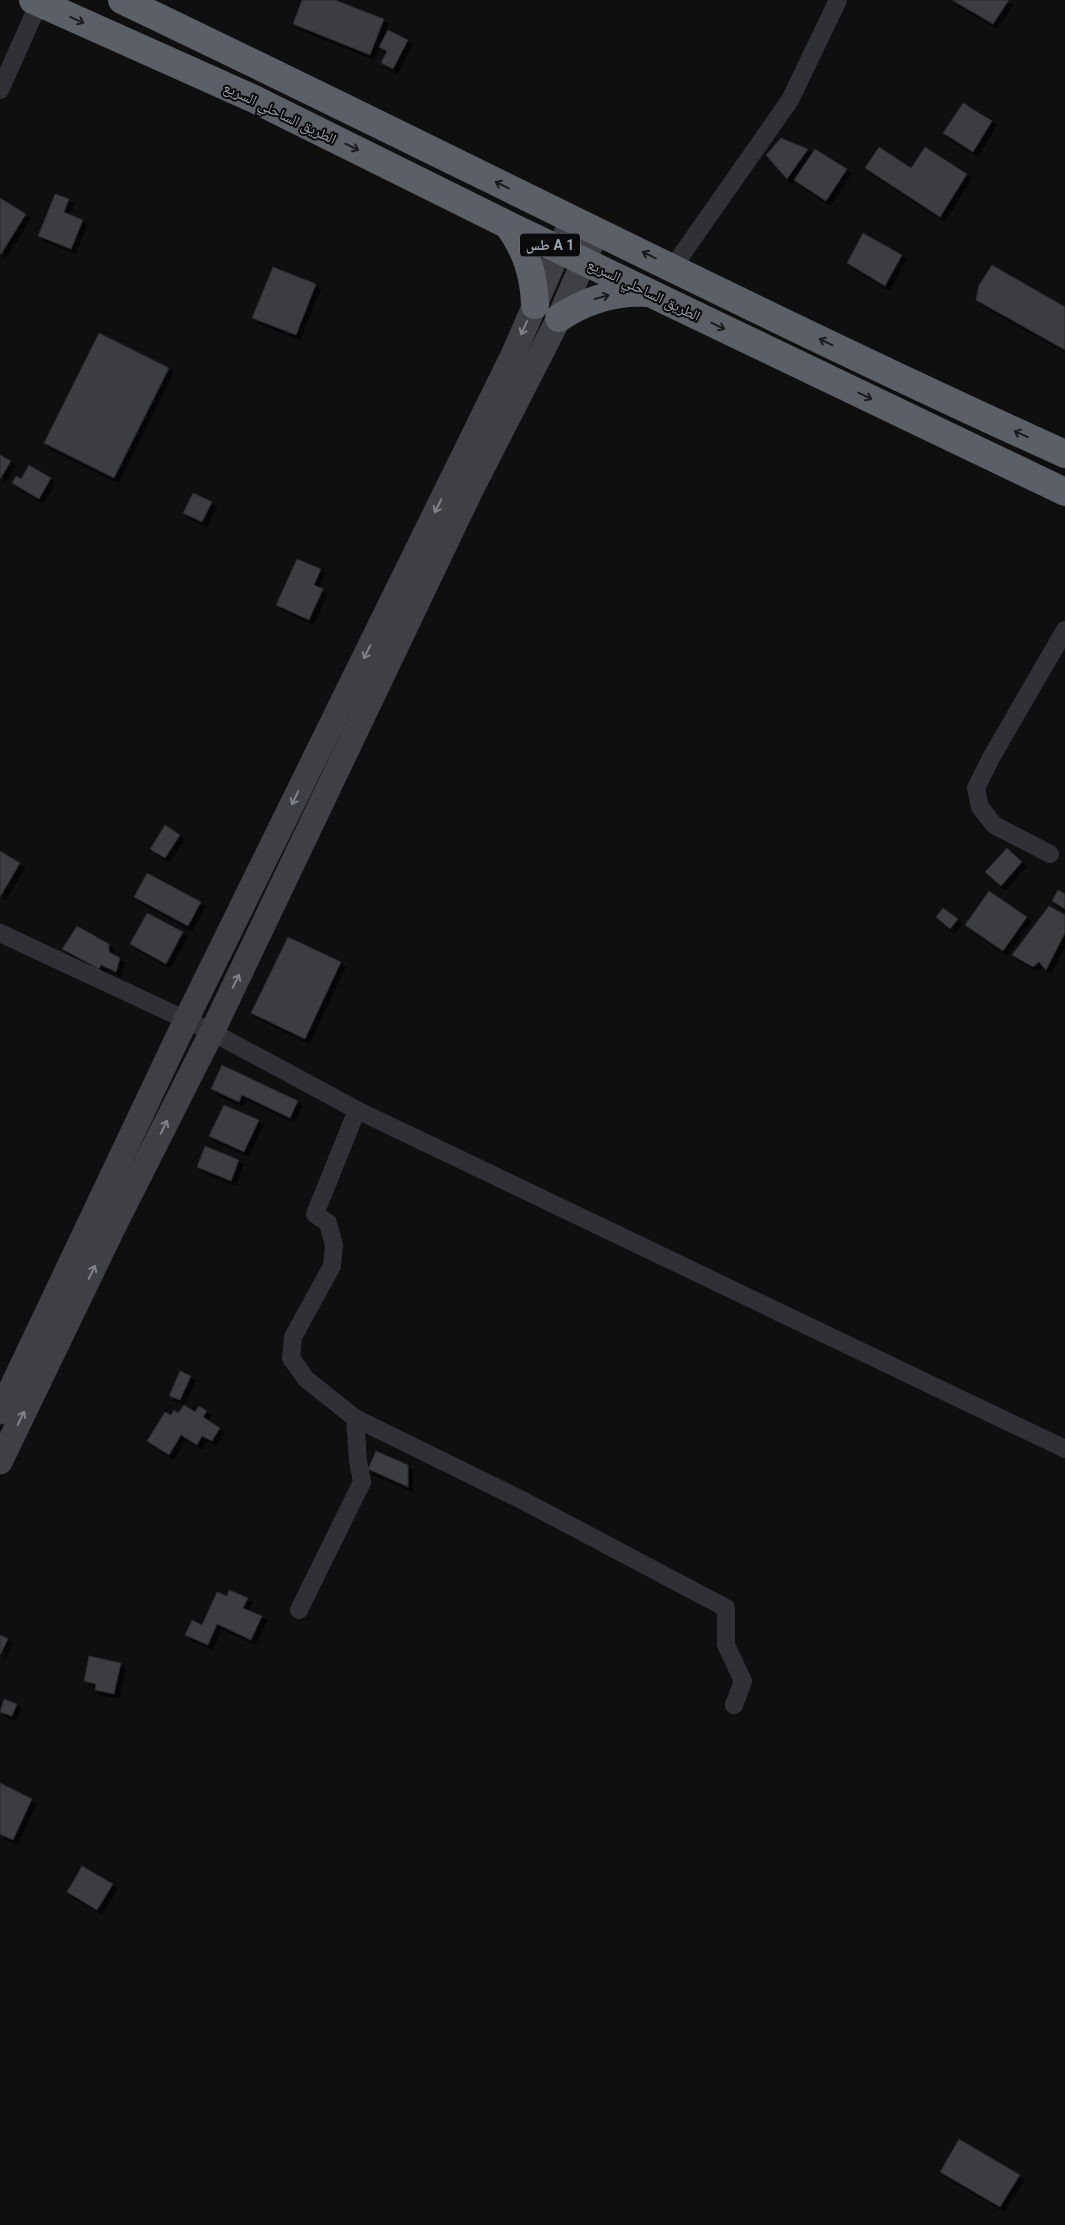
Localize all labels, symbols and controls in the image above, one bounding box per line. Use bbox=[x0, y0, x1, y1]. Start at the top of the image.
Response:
one-way arrow bbox=[69, 16, 84, 26]
street label: الطريق الساحلي السريع bbox=[219, 78, 339, 151]
one-way arrow bbox=[344, 143, 359, 152]
one-way arrow bbox=[495, 180, 510, 189]
road number: طس A 1 bbox=[520, 234, 580, 256]
one-way arrow bbox=[642, 250, 657, 259]
street label: الطريق الساحلي السريع bbox=[583, 255, 703, 328]
one-way arrow bbox=[594, 292, 610, 302]
one-way arrow bbox=[519, 320, 529, 335]
one-way arrow bbox=[710, 322, 725, 331]
one-way arrow bbox=[819, 336, 834, 346]
one-way arrow bbox=[857, 392, 872, 401]
one-way arrow bbox=[1014, 428, 1029, 438]
one-way arrow bbox=[433, 498, 442, 513]
one-way arrow bbox=[362, 644, 371, 659]
one-way arrow bbox=[290, 790, 299, 805]
one-way arrow bbox=[232, 974, 241, 989]
one-way arrow bbox=[159, 1119, 169, 1134]
one-way arrow bbox=[88, 1265, 97, 1280]
one-way arrow bbox=[17, 1411, 27, 1426]

